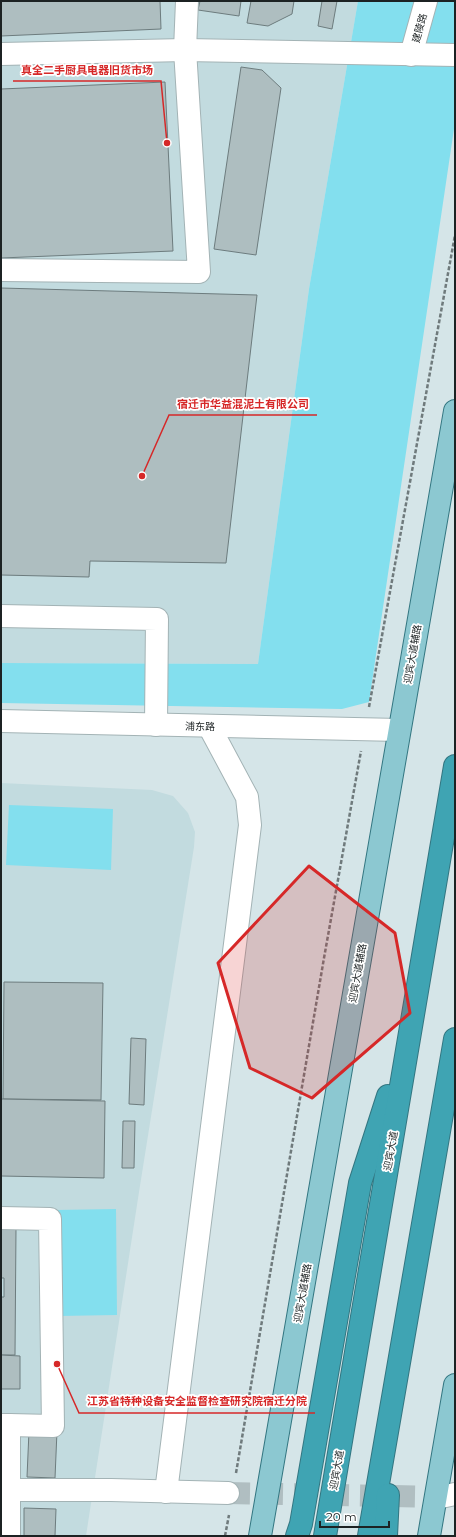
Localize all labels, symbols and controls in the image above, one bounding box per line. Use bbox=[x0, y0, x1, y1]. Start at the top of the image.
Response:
street label: 建陵路 bbox=[409, 12, 430, 44]
callout: 真全二手厨具电器旧货市场 bbox=[13, 58, 161, 81]
text: 真全二手厨具电器旧货市场 bbox=[21, 63, 153, 77]
callout: 宿迁市华益混泥土有限公司 bbox=[169, 392, 317, 415]
text: 宿迁市华益混泥土有限公司 bbox=[177, 397, 309, 411]
street label: 迎宾大道辅路 bbox=[401, 623, 424, 685]
street label: 浦东路 bbox=[185, 720, 215, 733]
street label: 迎宾大道辅路 bbox=[346, 942, 369, 1004]
street label: 迎宾大道 bbox=[381, 1130, 400, 1172]
street label: 迎宾大道辅路 bbox=[291, 1262, 314, 1324]
callout: 江苏省特种设备安全监督检查研究院宿迁分院 bbox=[79, 1390, 315, 1413]
text: 江苏省特种设备安全监督检查研究院宿迁分院 bbox=[87, 1394, 307, 1408]
street label: 迎宾大道 bbox=[327, 1449, 346, 1491]
scale bar bbox=[320, 1503, 389, 1529]
text: 20 m bbox=[326, 1509, 357, 1524]

